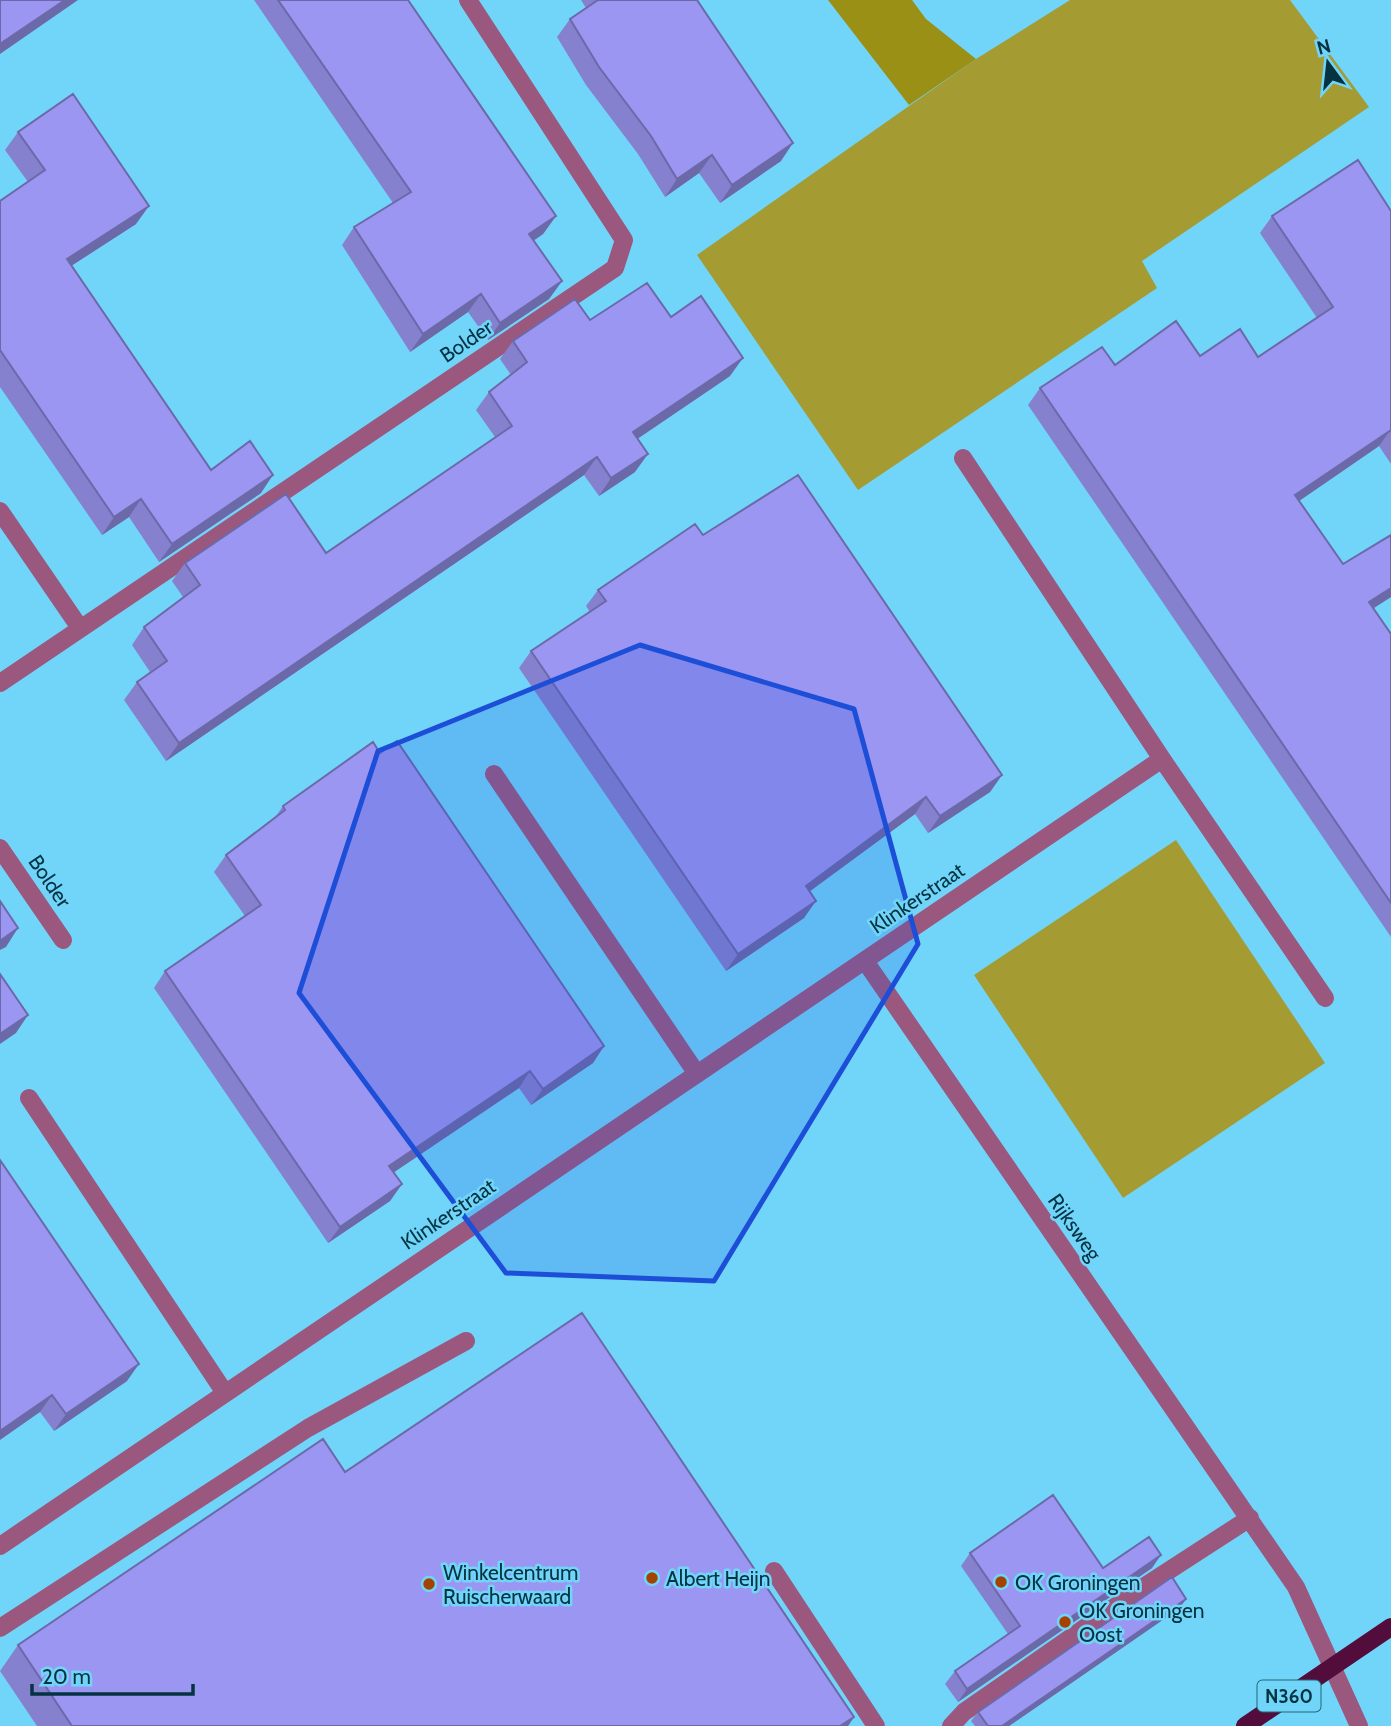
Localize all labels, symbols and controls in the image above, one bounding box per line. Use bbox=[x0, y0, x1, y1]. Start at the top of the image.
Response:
north arrow bbox=[1293, 28, 1363, 98]
text: N bbox=[1314, 34, 1333, 60]
street label: Bolder bbox=[435, 314, 497, 368]
street label: Bolder bbox=[23, 850, 77, 912]
street label: Klinkerstraat bbox=[865, 857, 969, 939]
street label: Klinkerstraat bbox=[396, 1173, 500, 1255]
street label: Rijksweg bbox=[1042, 1189, 1107, 1266]
place label: Winkelcentrum Ruischerwaard bbox=[443, 1560, 578, 1609]
place label: Albert Heijn bbox=[666, 1566, 771, 1592]
marker: Albert Heijn bbox=[644, 1570, 660, 1586]
place label: OK Groningen bbox=[1015, 1570, 1141, 1595]
marker: OK Groningen bbox=[993, 1574, 1009, 1590]
marker: Winkelcentrum Ruischerwaard bbox=[421, 1576, 437, 1592]
place label: OK Groningen Oost bbox=[1079, 1598, 1205, 1647]
marker: OK Groningen Oost bbox=[1057, 1614, 1073, 1630]
scale bar bbox=[32, 1652, 192, 1696]
text: 20 m bbox=[42, 1664, 91, 1689]
road number: N360 bbox=[1258, 1680, 1320, 1712]

